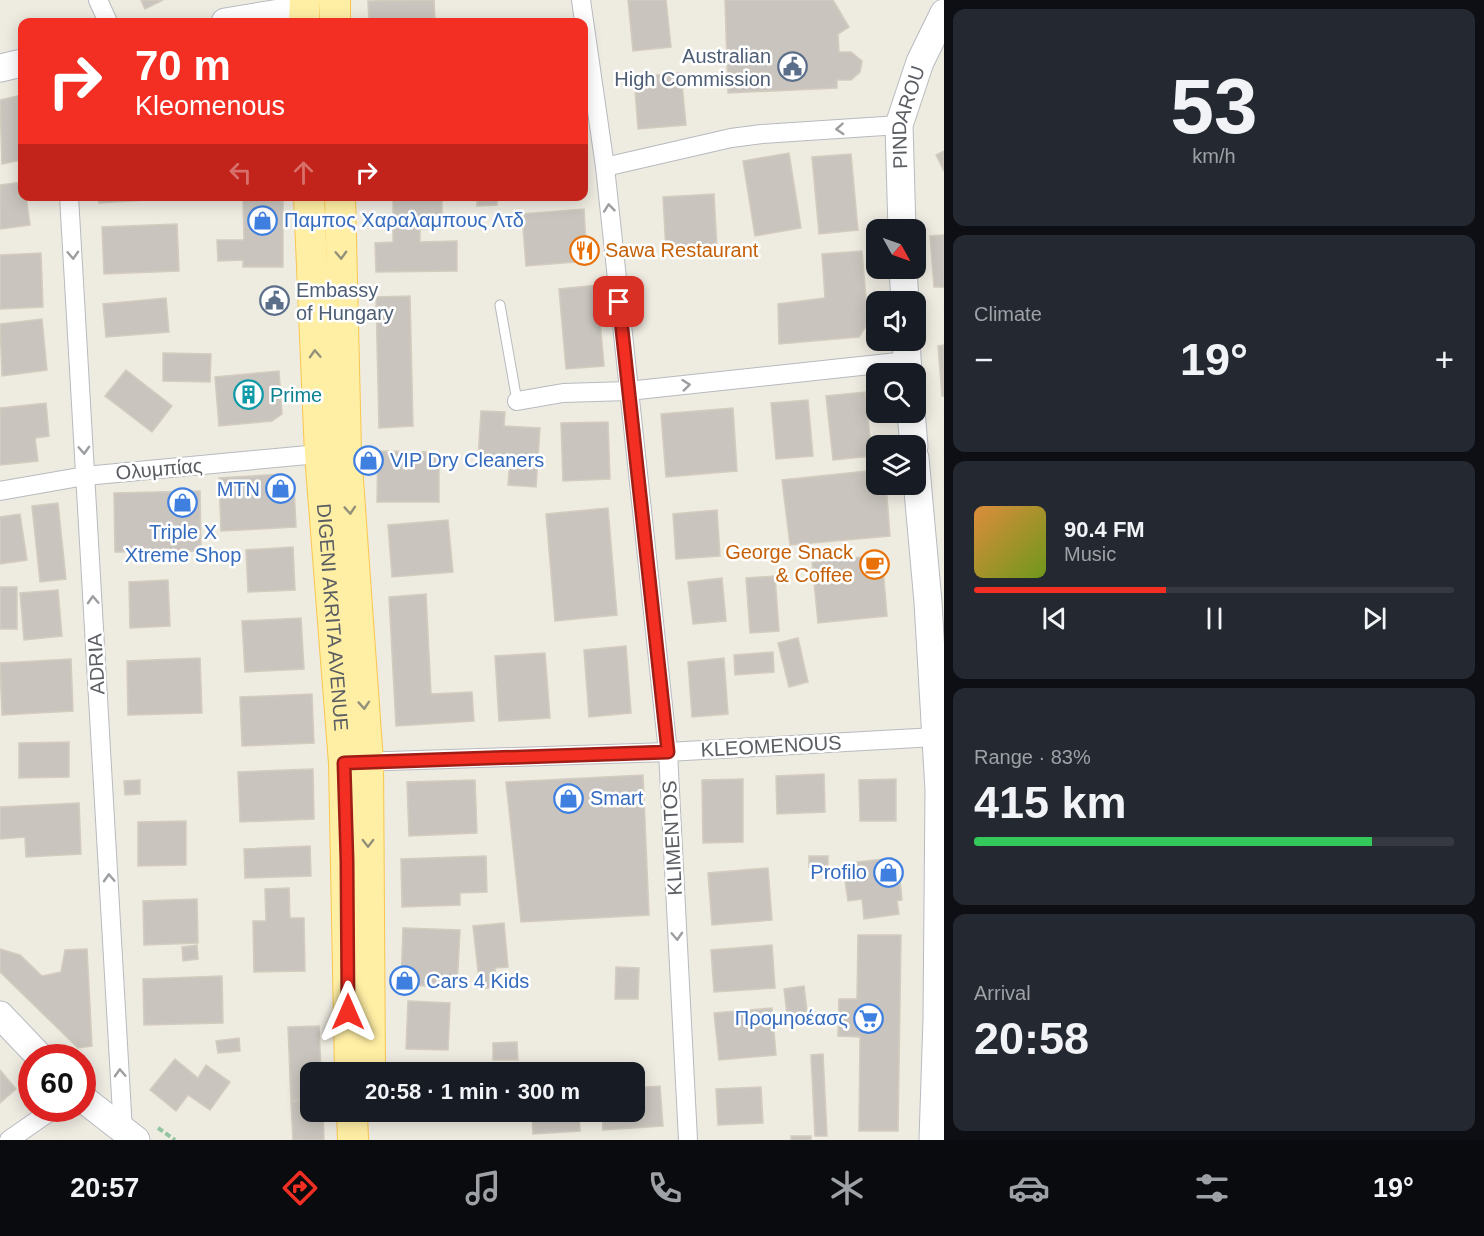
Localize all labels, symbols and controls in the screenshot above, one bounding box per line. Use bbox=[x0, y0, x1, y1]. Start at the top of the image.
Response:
icon: right bbox=[36, 42, 114, 120]
text: 70 m bbox=[135, 42, 231, 89]
place label: Australian High Commission bbox=[614, 45, 771, 90]
public building icon: Australian High Commission bbox=[776, 51, 808, 83]
text: 53 bbox=[1171, 62, 1257, 150]
street label: PINDAROU bbox=[888, 63, 929, 169]
text: Kleomenous bbox=[135, 91, 285, 121]
one-way arrow bbox=[836, 122, 845, 135]
text: km/h bbox=[1192, 145, 1236, 167]
icon: left bbox=[224, 156, 257, 189]
icon: ahead bbox=[287, 156, 320, 189]
icon: right bbox=[350, 156, 383, 189]
one-way arrow bbox=[603, 203, 616, 212]
shop icon: Παμπος Χαραλαμπους Λτδ bbox=[247, 204, 279, 236]
place label: Παμπος Χαραλαμπους Λτδ bbox=[284, 209, 524, 231]
north arrow bbox=[866, 219, 926, 279]
map controls bbox=[866, 219, 926, 495]
restaurant icon: Sawa Restaurant bbox=[568, 234, 600, 266]
place label: Sawa Restaurant bbox=[605, 239, 759, 261]
one-way arrow bbox=[66, 250, 79, 259]
one-way arrow bbox=[335, 250, 348, 259]
pin bbox=[593, 276, 644, 327]
place label: Embassy of Hungary bbox=[296, 279, 394, 324]
public building icon: Embassy of Hungary bbox=[259, 285, 291, 317]
icon: arrive bbox=[602, 285, 635, 318]
button: sound bbox=[866, 291, 926, 351]
text: Climate bbox=[974, 303, 1042, 325]
text: 19° bbox=[1180, 334, 1248, 385]
text: − bbox=[974, 341, 993, 378]
text: + bbox=[1435, 341, 1454, 378]
one-way arrow bbox=[308, 349, 321, 358]
button: search bbox=[866, 363, 926, 423]
building icon: Prime bbox=[233, 379, 265, 411]
one-way arrow bbox=[682, 379, 691, 392]
place label: Prime bbox=[270, 384, 322, 406]
button: layers bbox=[866, 435, 926, 495]
shop icon: VIP Dry Cleaners bbox=[353, 444, 385, 476]
one-way arrow bbox=[77, 445, 90, 454]
place label: VIP Dry Cleaners bbox=[390, 449, 544, 471]
street label: Ολυμπίας bbox=[115, 454, 204, 484]
shop icon: MTN bbox=[265, 473, 297, 505]
place label: MTN bbox=[217, 478, 260, 500]
shop icon: Triple X Xtreme Shop bbox=[167, 486, 199, 518]
street label: DIGENI AKRITA AVENUE bbox=[313, 503, 352, 732]
one-way arrow bbox=[344, 506, 357, 515]
text: 90.4 FM bbox=[1064, 517, 1145, 542]
place label: Triple X Xtreme Shop bbox=[125, 521, 241, 566]
place label: George Snack & Coffee bbox=[725, 541, 854, 586]
text: Music bbox=[1064, 543, 1116, 565]
cafe icon: George Snack & Coffee bbox=[858, 548, 890, 580]
one-way arrow bbox=[86, 595, 99, 604]
icon: previous bbox=[1038, 602, 1071, 635]
icon: pause bbox=[1198, 602, 1231, 635]
icon: next bbox=[1358, 602, 1391, 635]
street label: ADRIA bbox=[83, 632, 109, 695]
one-way arrow bbox=[357, 700, 370, 709]
street label: KLEOMENOUS bbox=[700, 731, 842, 761]
text: Range · 83% bbox=[974, 746, 1091, 768]
text: 415 km bbox=[974, 777, 1127, 828]
street label: KLIMENTOS bbox=[658, 780, 686, 896]
shop icon: Smart bbox=[553, 782, 585, 814]
place label: Smart bbox=[590, 787, 644, 809]
one-way arrow bbox=[362, 838, 375, 847]
shop icon: Profilo bbox=[872, 856, 904, 888]
place label: Profilo bbox=[810, 861, 867, 883]
one-way arrow bbox=[102, 874, 115, 883]
one-way arrow bbox=[671, 932, 684, 941]
shop icon: Cars 4 Kids bbox=[389, 965, 421, 997]
place label: Cars 4 Kids bbox=[426, 970, 529, 992]
position arrow bbox=[316, 980, 380, 1044]
text: Arrival bbox=[974, 982, 1031, 1004]
supermarket icon: Προμηοέασς bbox=[853, 1002, 885, 1034]
place label: Προμηοέασς bbox=[735, 1007, 848, 1029]
text: 20:58 bbox=[974, 1013, 1089, 1064]
speed limit sign: 60 bbox=[18, 1044, 96, 1122]
one-way arrow bbox=[113, 1069, 126, 1078]
text: 20:58 · 1 min · 300 m bbox=[365, 1079, 580, 1104]
icon: directions bbox=[279, 1167, 321, 1209]
icon: music bbox=[462, 1167, 504, 1209]
icon: phone bbox=[644, 1167, 686, 1209]
icon: climate bbox=[826, 1167, 868, 1209]
icon: car bbox=[1008, 1167, 1050, 1209]
icon: filters bbox=[1191, 1167, 1233, 1209]
text: 20:57 bbox=[70, 1173, 139, 1203]
text: 19° bbox=[1373, 1173, 1414, 1203]

